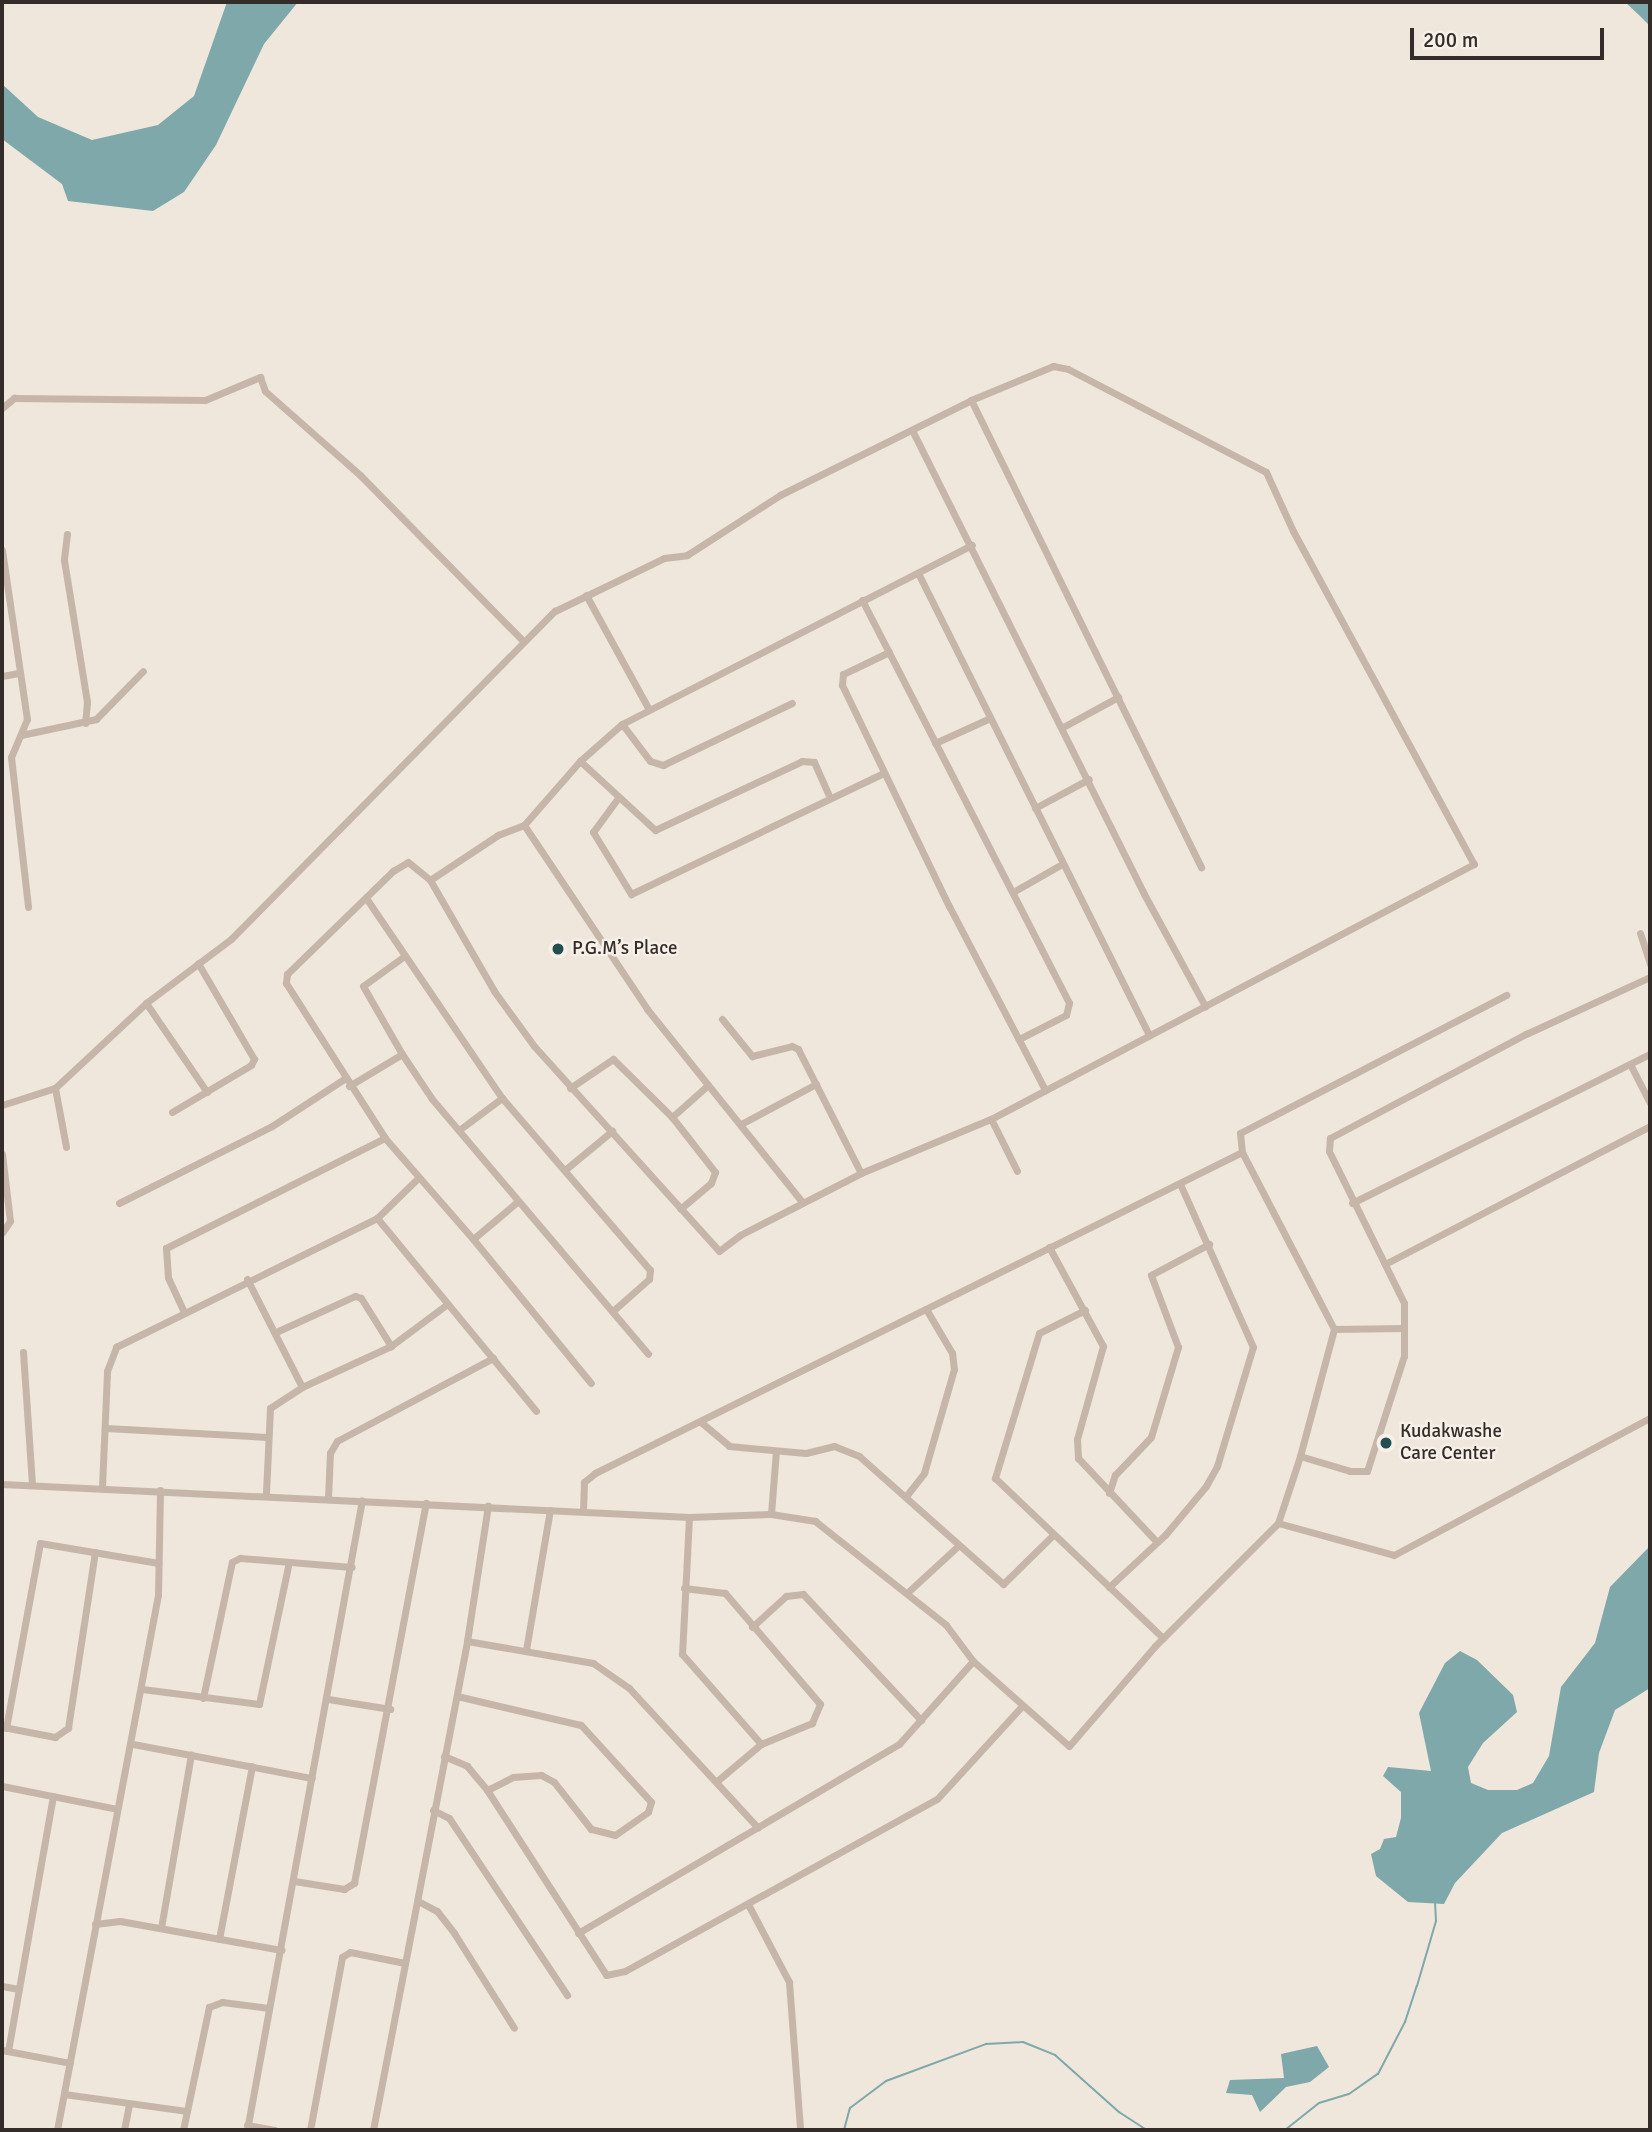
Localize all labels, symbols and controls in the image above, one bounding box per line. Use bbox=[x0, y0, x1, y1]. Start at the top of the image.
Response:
scale bar bbox=[1414, 14, 1608, 58]
text: 200 m bbox=[1423, 27, 1478, 53]
place label: P.G.M’s Place bbox=[572, 938, 678, 960]
marker: P.G.M’s Place bbox=[550, 941, 566, 957]
place label: Kudakwashe Care Center bbox=[1400, 1421, 1502, 1465]
marker: Kudakwashe Care Center bbox=[1378, 1435, 1394, 1451]

